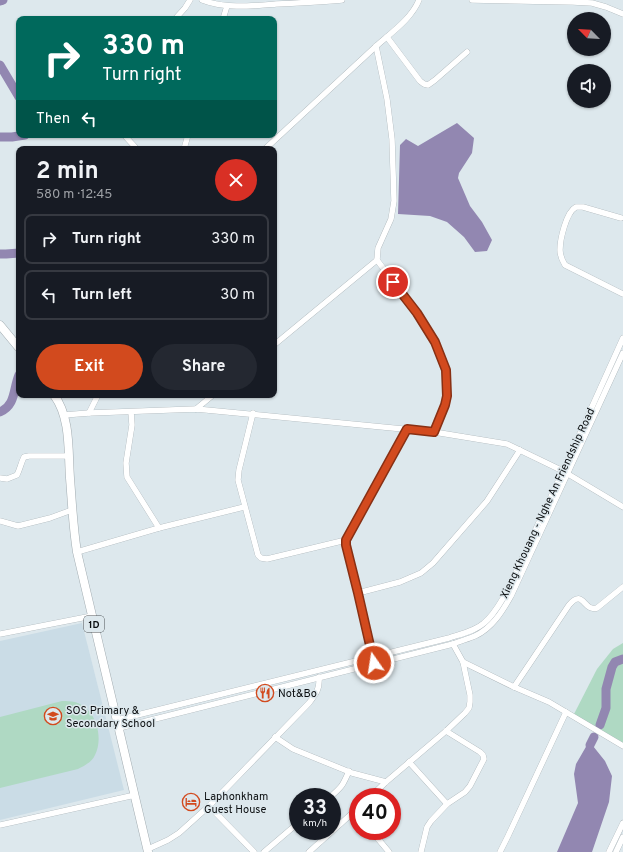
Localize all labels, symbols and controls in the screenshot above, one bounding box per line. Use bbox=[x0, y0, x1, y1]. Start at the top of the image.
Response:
north arrow bbox=[567, 12, 611, 56]
map controls bbox=[567, 12, 611, 108]
text: 330 m bbox=[102, 29, 185, 65]
icon: right bbox=[36, 32, 88, 84]
text: Turn right bbox=[102, 64, 182, 87]
button: sound bbox=[567, 64, 611, 108]
icon: left bbox=[78, 108, 100, 130]
text: Then bbox=[36, 110, 70, 129]
text: 2 min bbox=[36, 157, 99, 187]
button: close bbox=[215, 159, 257, 201]
text: 580 m · 12:45 bbox=[36, 187, 112, 203]
icon: right bbox=[38, 228, 60, 250]
text: Turn right bbox=[72, 230, 141, 249]
text: 330 m bbox=[211, 230, 255, 249]
pin bbox=[376, 265, 410, 299]
icon: arrive bbox=[382, 271, 404, 293]
icon: left bbox=[38, 284, 60, 306]
text: Turn left bbox=[72, 286, 132, 305]
text: 30 m bbox=[220, 286, 255, 305]
button: Exit bbox=[36, 344, 143, 390]
button: Share bbox=[151, 344, 257, 390]
street label: Xieng Khouang - Nghe An Friendship Road bbox=[498, 406, 598, 601]
road number: 1D bbox=[84, 616, 104, 632]
position arrow bbox=[353, 642, 395, 684]
restaurant icon: Not&Bo bbox=[255, 683, 275, 703]
place label: Not&Bo bbox=[278, 687, 317, 701]
place label: SOS Primary & Secondary School bbox=[66, 704, 155, 731]
school or university icon: SOS Primary & Secondary School bbox=[43, 706, 63, 726]
speed limit sign: 40 bbox=[349, 788, 401, 840]
place label: Laphonkham Guest House bbox=[204, 790, 268, 817]
hotel icon: Laphonkham Guest House bbox=[181, 792, 201, 812]
text: 33 bbox=[303, 796, 327, 822]
text: km/h bbox=[303, 817, 327, 830]

